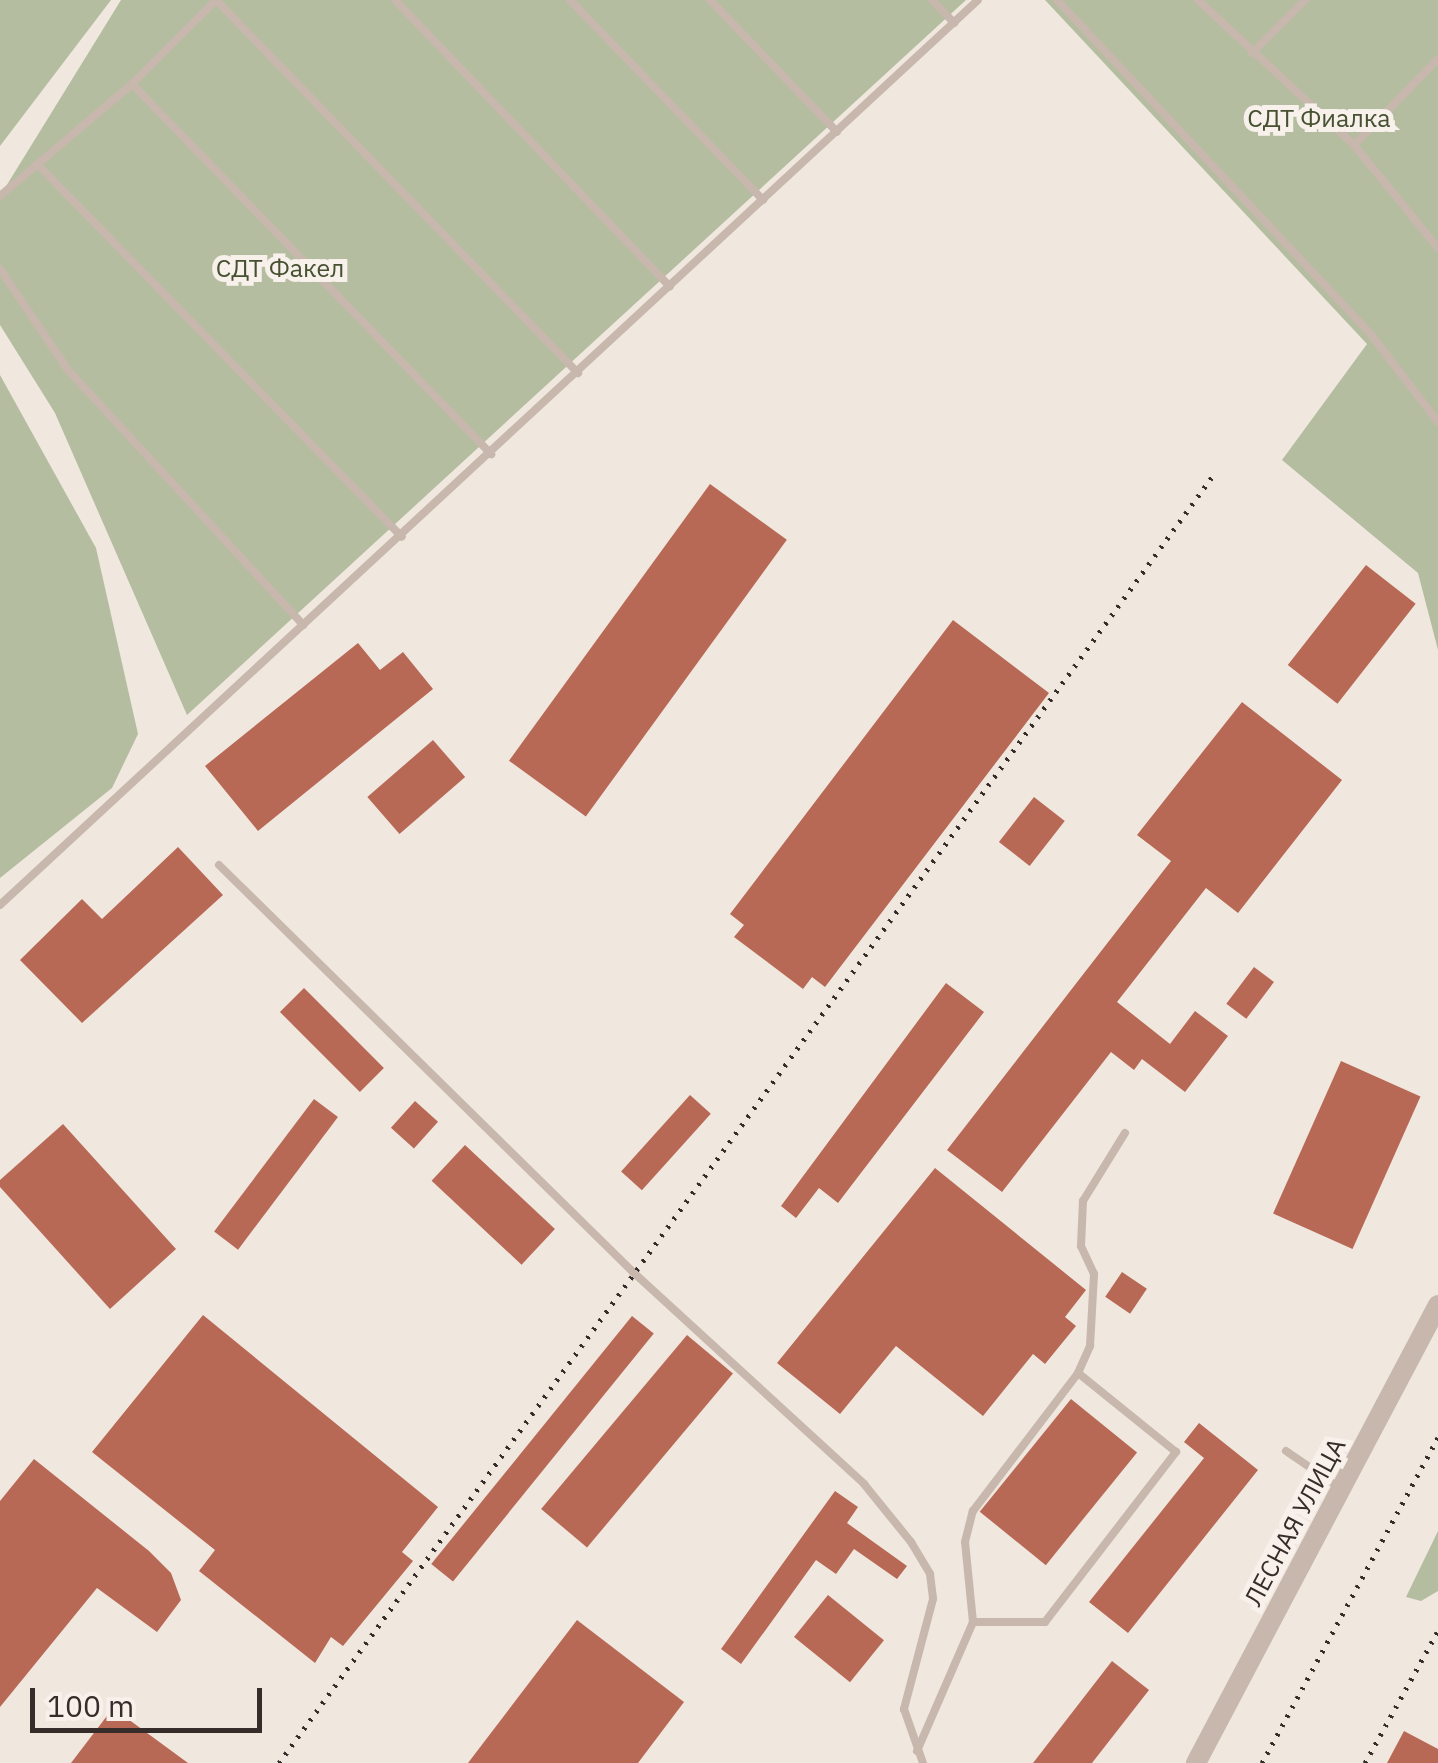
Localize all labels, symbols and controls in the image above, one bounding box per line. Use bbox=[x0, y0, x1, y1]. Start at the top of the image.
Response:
park label: СДТ Фиалка bbox=[1247, 103, 1391, 133]
park label: СДТ Факел bbox=[216, 253, 344, 283]
street label: ЛЕСНАЯ УЛИЦА bbox=[1238, 1433, 1352, 1611]
scale bar bbox=[35, 1668, 268, 1730]
text: 100 m bbox=[47, 1686, 134, 1725]

